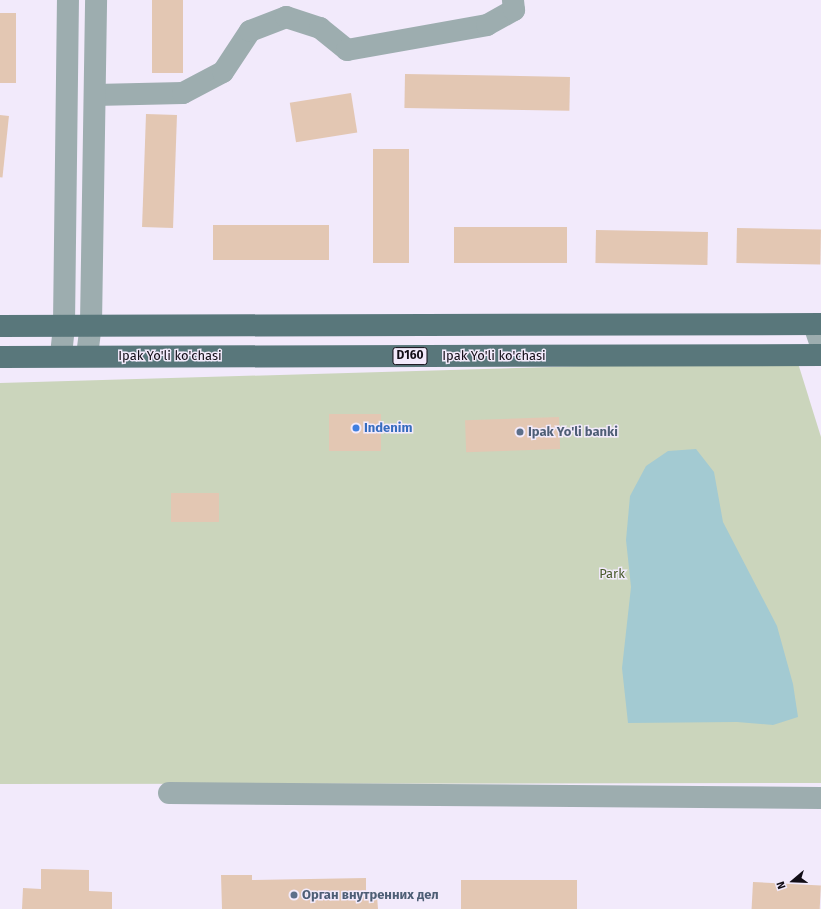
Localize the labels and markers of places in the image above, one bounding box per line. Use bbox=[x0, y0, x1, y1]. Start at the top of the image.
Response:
place label: Indenim bbox=[364, 420, 412, 436]
marker: Indenim bbox=[351, 423, 361, 433]
place label: Ipak Yo'li banki bbox=[528, 424, 618, 440]
marker: Ipak Yo'li banki bbox=[515, 427, 525, 437]
place label: Орган внутренних дел bbox=[302, 887, 439, 903]
marker: Орган внутренних дел bbox=[289, 890, 299, 900]

